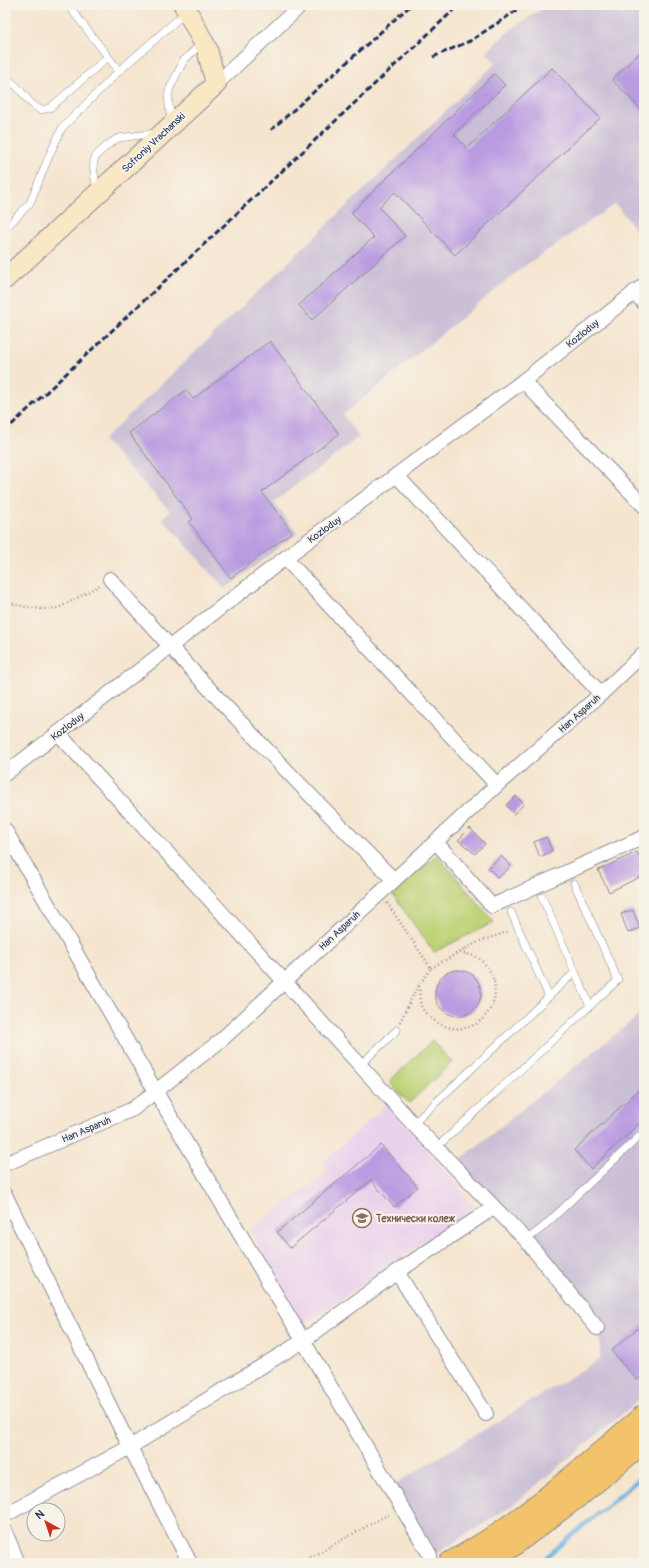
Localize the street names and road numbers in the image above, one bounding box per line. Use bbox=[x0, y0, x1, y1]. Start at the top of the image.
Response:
street label: Sofroniy Vrachanski bbox=[120, 110, 188, 175]
street label: Kozloduy bbox=[564, 317, 602, 351]
street label: Kozloduy bbox=[305, 513, 344, 546]
street label: Han Asparuh bbox=[556, 692, 603, 736]
street label: Kozloduy bbox=[49, 710, 87, 743]
street label: Han Asparuh bbox=[317, 908, 363, 953]
street label: Han Asparuh bbox=[60, 1114, 113, 1146]

